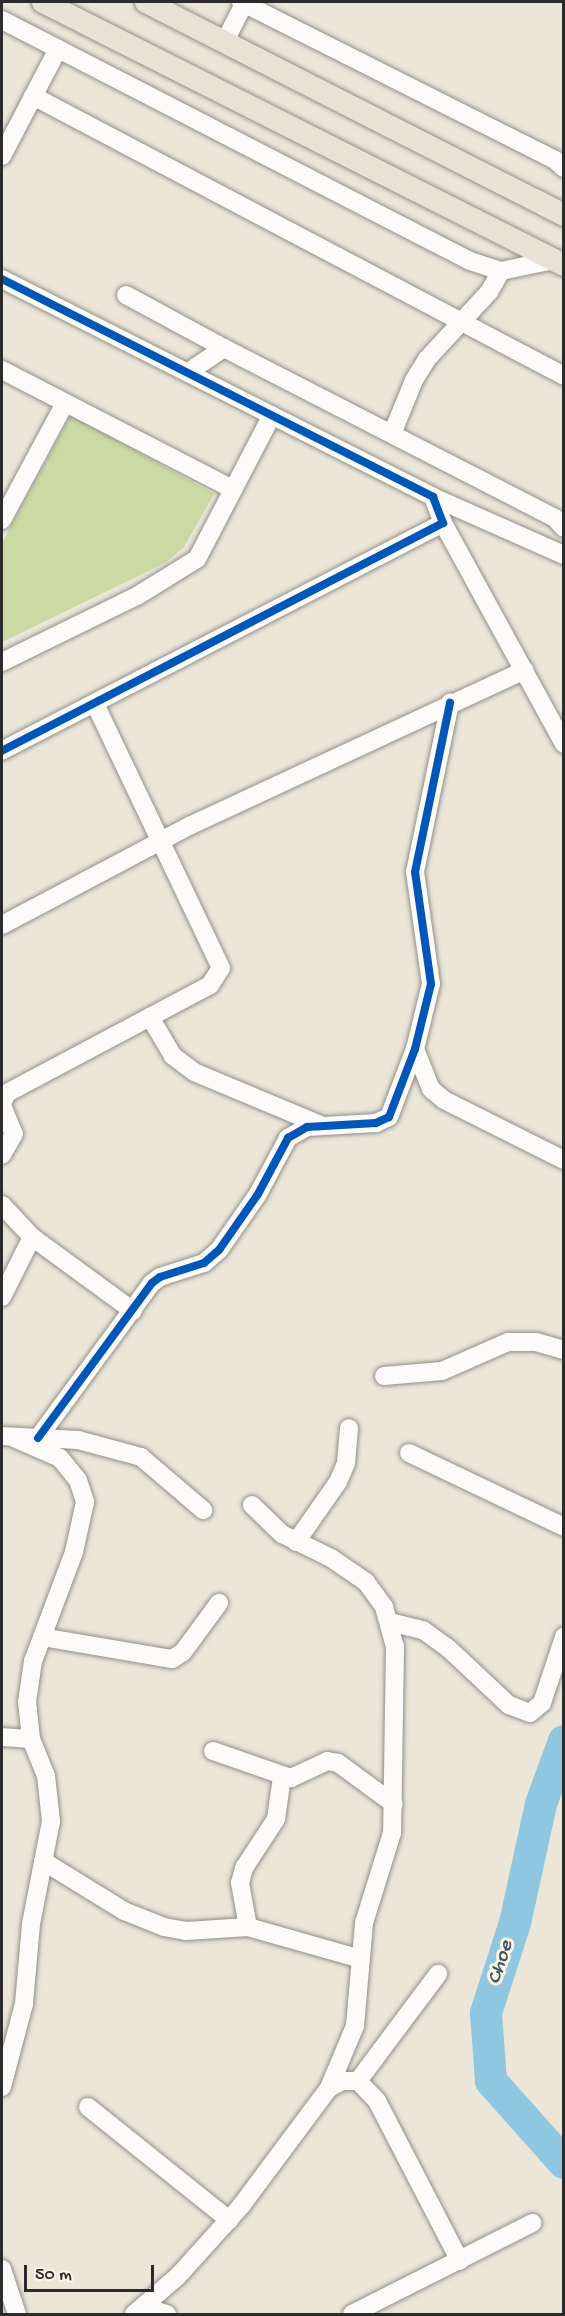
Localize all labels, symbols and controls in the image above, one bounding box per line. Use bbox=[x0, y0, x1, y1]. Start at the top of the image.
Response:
water label: Choe bbox=[483, 1938, 521, 1988]
scale bar bbox=[27, 2253, 158, 2291]
text: 50 m bbox=[35, 2265, 72, 2286]

